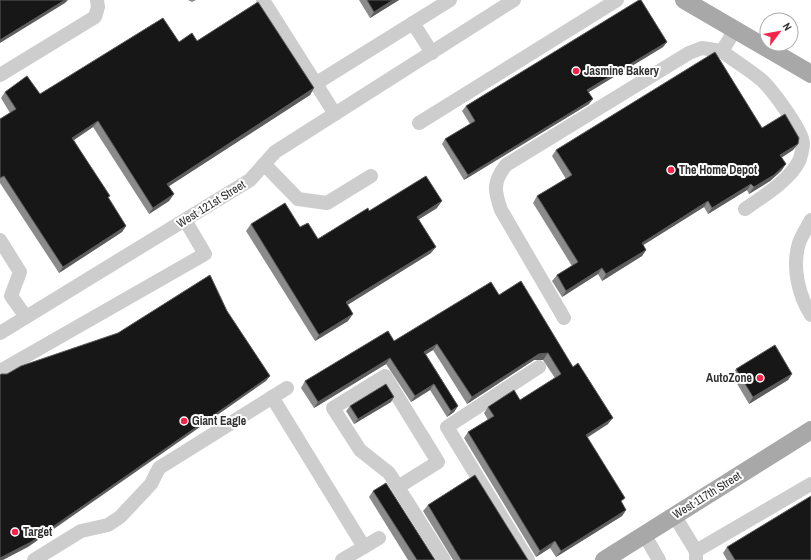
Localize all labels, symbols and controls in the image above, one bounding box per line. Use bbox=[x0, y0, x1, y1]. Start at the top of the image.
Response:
north arrow bbox=[759, 12, 799, 52]
text: N bbox=[780, 20, 795, 33]
place label: Jasmine Bakery bbox=[584, 63, 659, 79]
marker: Jasmine Bakery bbox=[571, 66, 581, 76]
place label: The Home Depot bbox=[679, 162, 758, 178]
marker: The Home Depot bbox=[666, 165, 676, 175]
street label: West 121st Street bbox=[174, 176, 249, 231]
place label: AutoZone bbox=[706, 370, 753, 386]
marker: AutoZone bbox=[755, 373, 765, 383]
place label: Giant Eagle bbox=[192, 413, 247, 429]
marker: Giant Eagle bbox=[179, 416, 189, 426]
street label: West 117th Street bbox=[670, 467, 744, 522]
place label: Target bbox=[23, 524, 53, 540]
marker: Target bbox=[10, 527, 20, 537]

